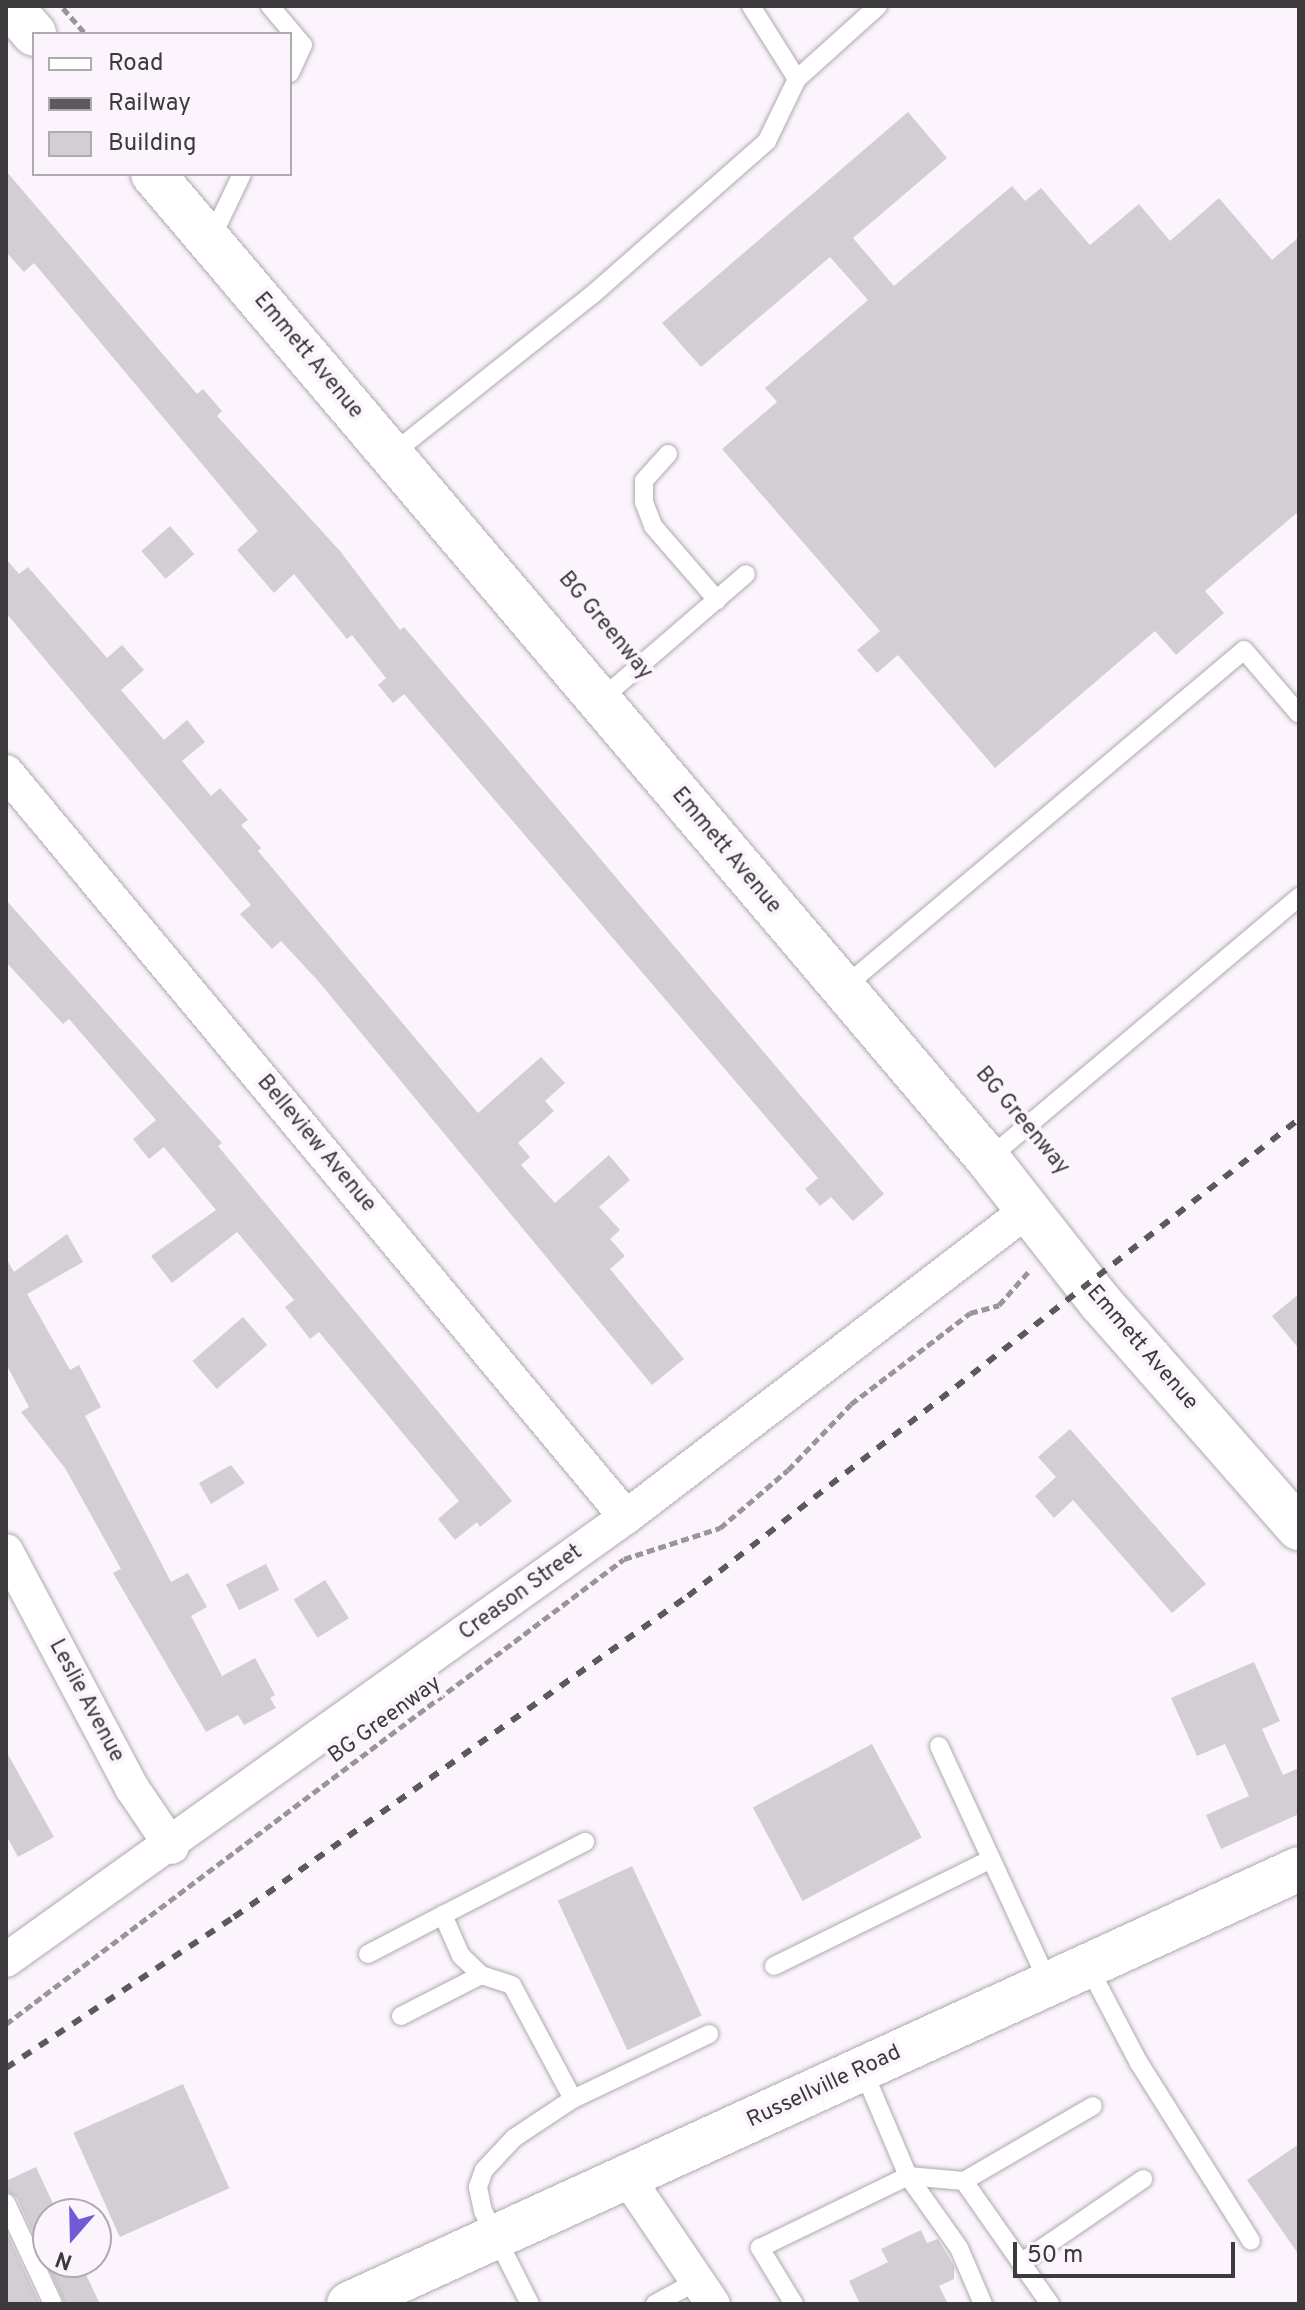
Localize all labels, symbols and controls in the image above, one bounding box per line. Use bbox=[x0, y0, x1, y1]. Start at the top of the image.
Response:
legend bbox=[32, 32, 292, 176]
text: Road bbox=[108, 49, 164, 79]
text: Railway bbox=[108, 89, 191, 119]
text: Building bbox=[108, 129, 197, 159]
street label: Emmett Avenue bbox=[247, 287, 369, 425]
street label: BG Greenway bbox=[552, 567, 658, 685]
street label: Emmett Avenue bbox=[665, 782, 787, 920]
street label: BG Greenway bbox=[969, 1062, 1075, 1180]
street label: Belleview Avenue bbox=[251, 1070, 381, 1218]
street label: Emmett Avenue bbox=[1080, 1280, 1204, 1416]
street label: Creason Street bbox=[454, 1539, 588, 1647]
street label: Leslie Avenue bbox=[42, 1635, 130, 1767]
street label: BG Greenway bbox=[324, 1670, 446, 1770]
street label: Russellville Road bbox=[743, 2040, 905, 2134]
north arrow bbox=[32, 2198, 112, 2278]
scale bar bbox=[1017, 2226, 1239, 2276]
text: 50 m bbox=[1027, 2241, 1083, 2271]
text: N bbox=[52, 2244, 76, 2275]

